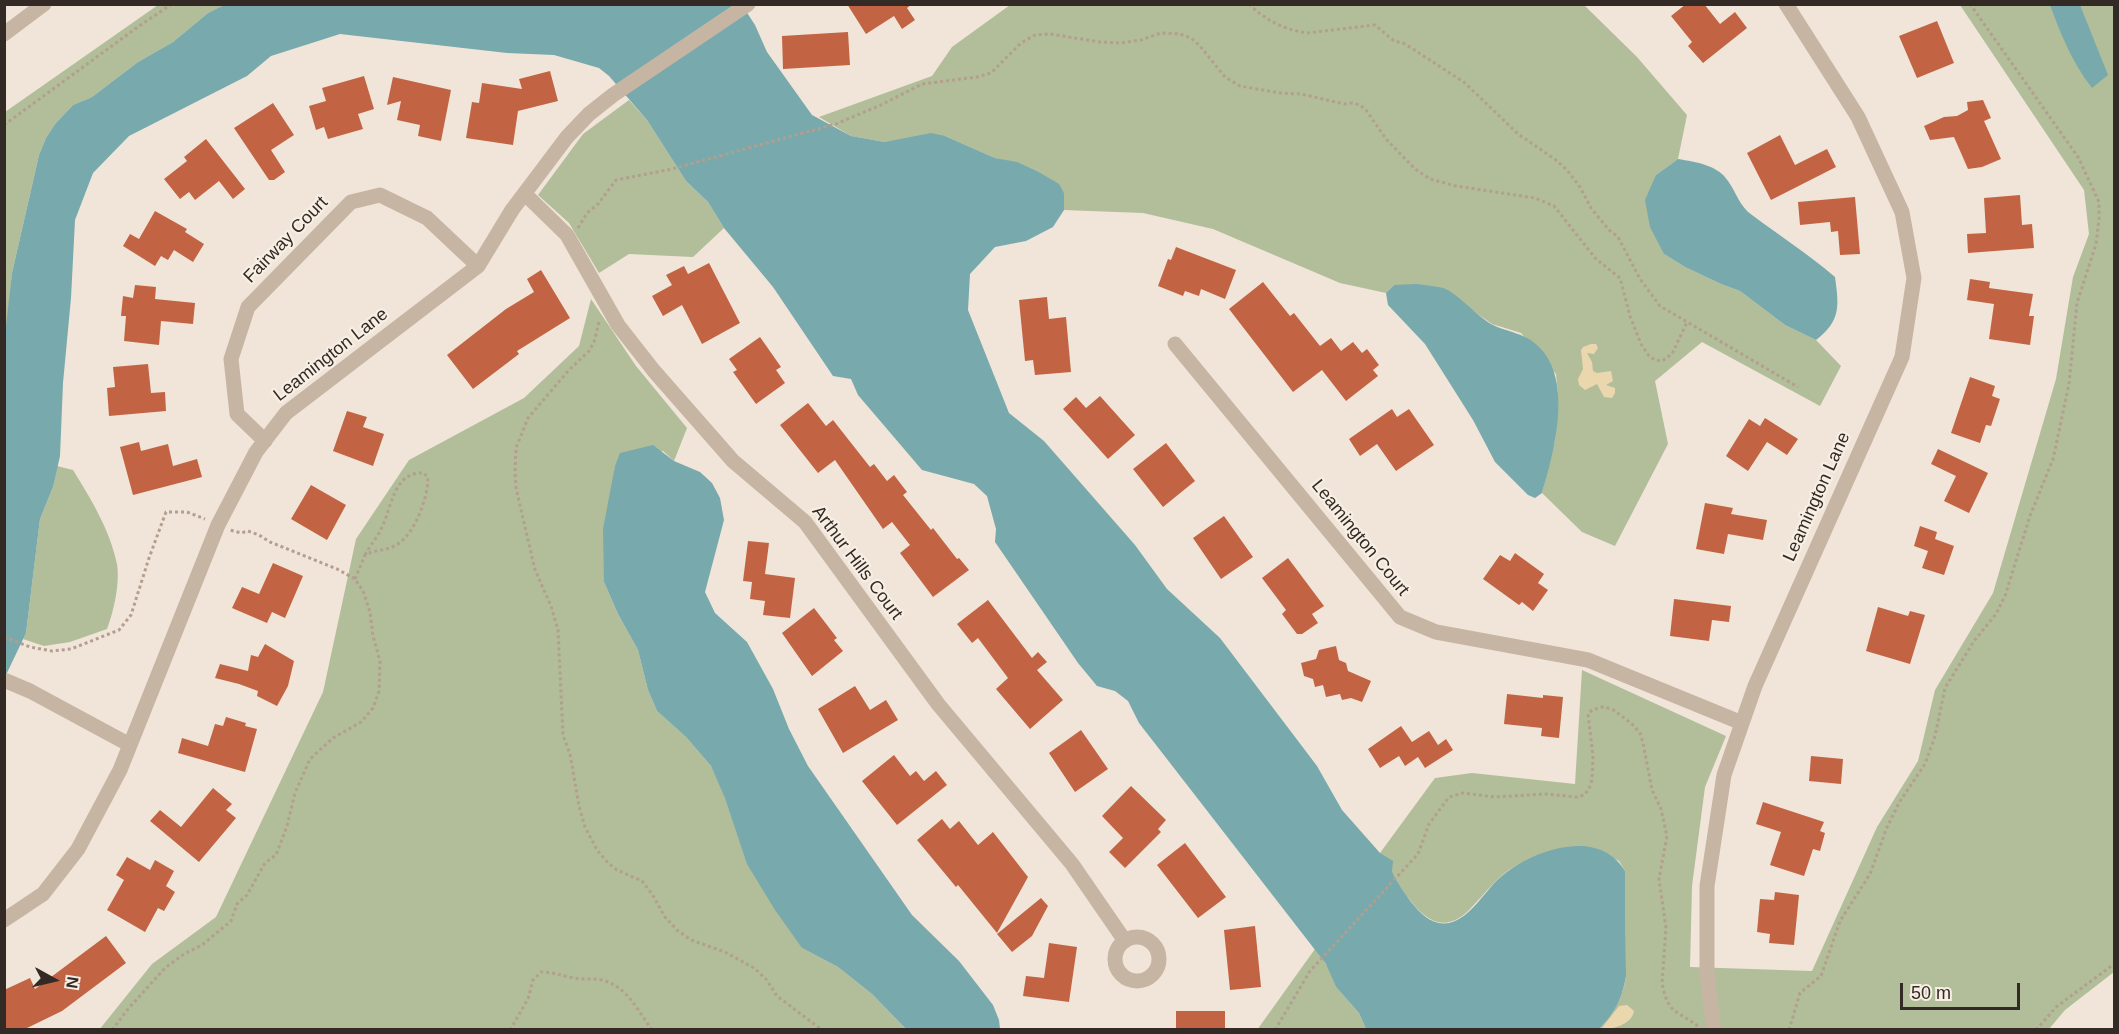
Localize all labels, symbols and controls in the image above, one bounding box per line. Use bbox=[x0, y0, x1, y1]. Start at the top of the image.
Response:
street label: Fairway Court bbox=[239, 192, 333, 288]
street label: Leamington Lane bbox=[270, 304, 392, 406]
street label: Leamington Lane bbox=[1779, 429, 1855, 565]
street label: Leamington Court bbox=[1307, 476, 1413, 600]
street label: Arthur Hills Court bbox=[807, 502, 907, 624]
north arrow bbox=[24, 950, 84, 1010]
scale bar bbox=[1903, 971, 2023, 1009]
text: N bbox=[63, 976, 82, 989]
text: 50 m bbox=[1911, 983, 1951, 1003]

